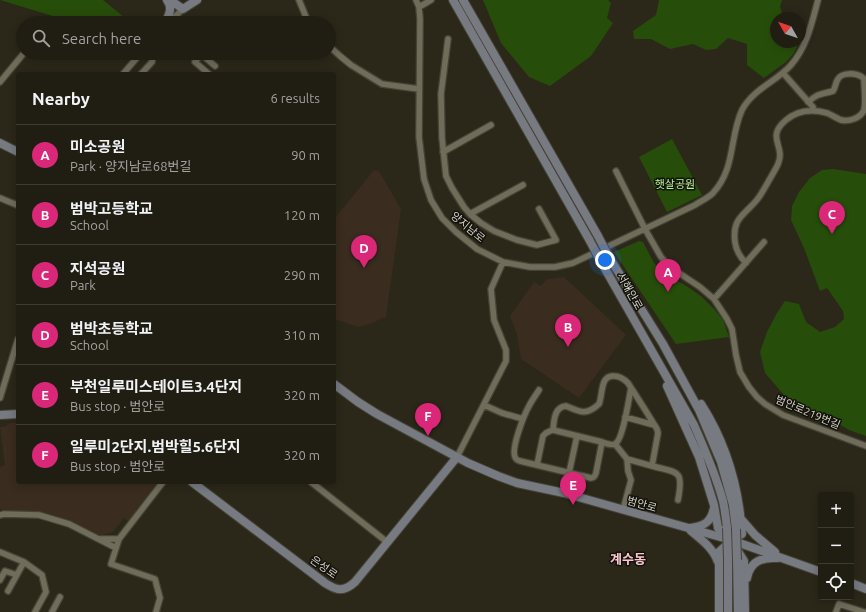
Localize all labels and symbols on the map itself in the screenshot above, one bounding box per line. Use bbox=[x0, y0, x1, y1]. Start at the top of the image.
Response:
north arrow bbox=[770, 12, 806, 48]
park label: 햇살공원 bbox=[655, 178, 695, 190]
pin: C bbox=[819, 201, 845, 234]
street label: 양지남로 bbox=[449, 209, 487, 245]
pin: D bbox=[351, 235, 377, 268]
your location bbox=[595, 250, 615, 270]
pin: A bbox=[655, 259, 681, 292]
street label: 서해안로 bbox=[615, 270, 645, 312]
pin: B bbox=[555, 314, 581, 347]
street label: 범안로219번길 bbox=[774, 393, 842, 431]
pin: F bbox=[415, 403, 441, 436]
pin: E bbox=[560, 472, 586, 505]
street label: 범안로 bbox=[626, 494, 658, 514]
district label: 계수동 bbox=[610, 552, 646, 566]
street label: 은성로 bbox=[308, 553, 340, 581]

